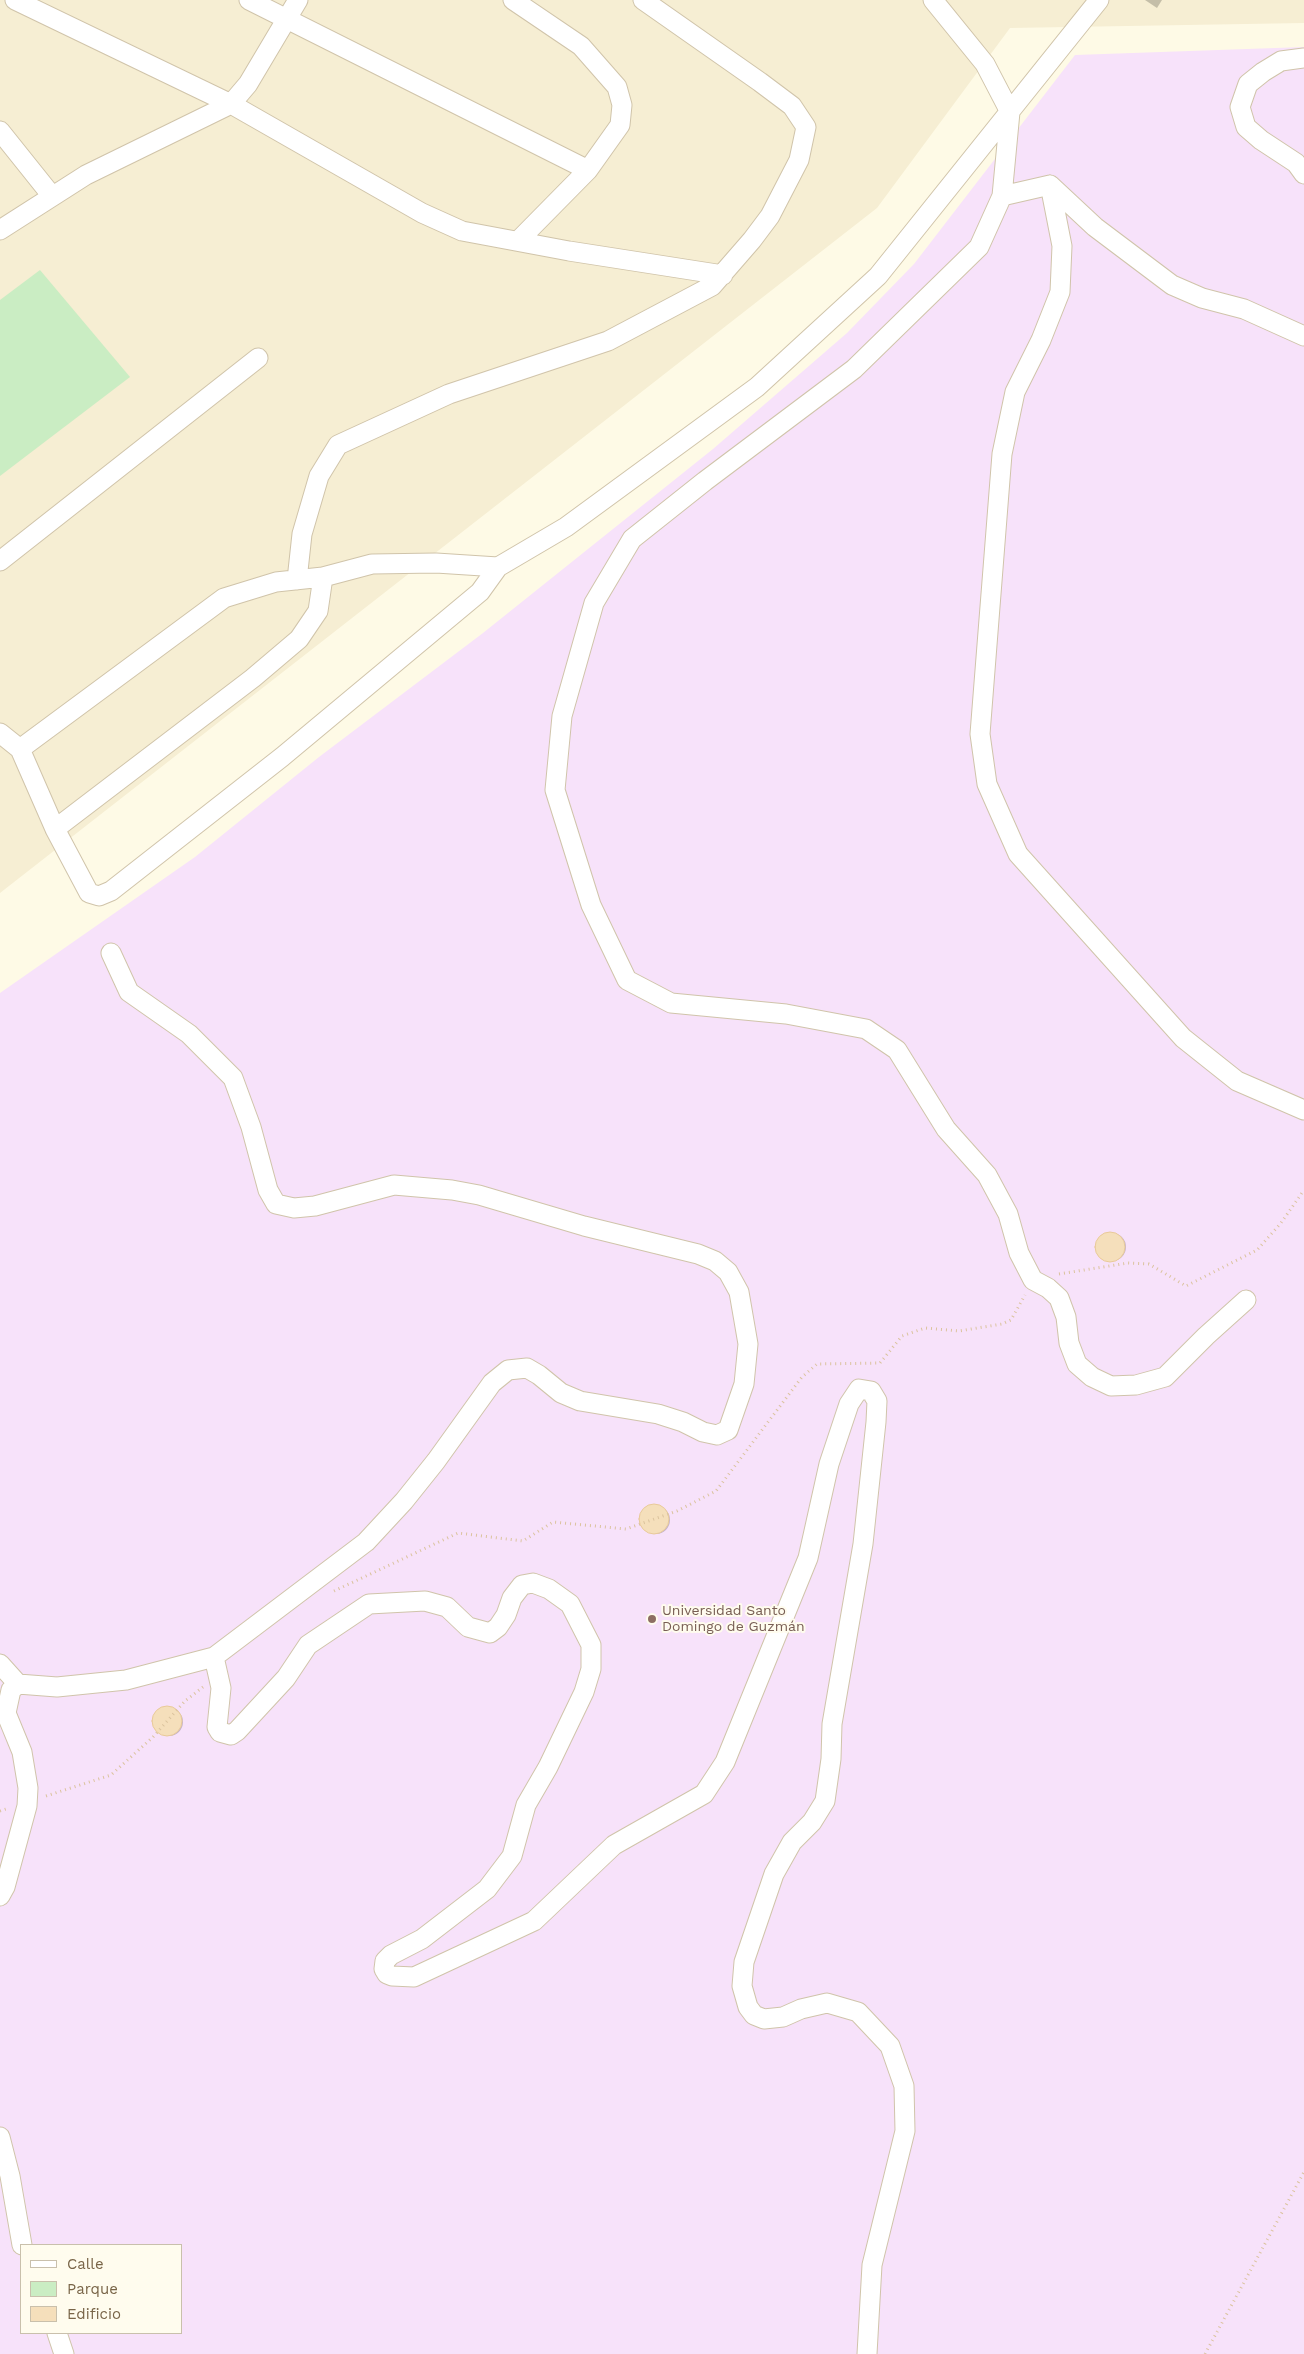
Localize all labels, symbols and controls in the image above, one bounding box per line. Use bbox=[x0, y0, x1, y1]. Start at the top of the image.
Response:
place label: Universidad Santo Domingo de Guzmán bbox=[662, 1603, 805, 1635]
marker: Universidad Santo Domingo de Guzmán bbox=[646, 1613, 658, 1625]
legend bbox=[20, 2244, 182, 2334]
text: Calle bbox=[67, 2255, 104, 2273]
text: Parque bbox=[67, 2280, 118, 2298]
text: Edificio bbox=[67, 2305, 121, 2323]

